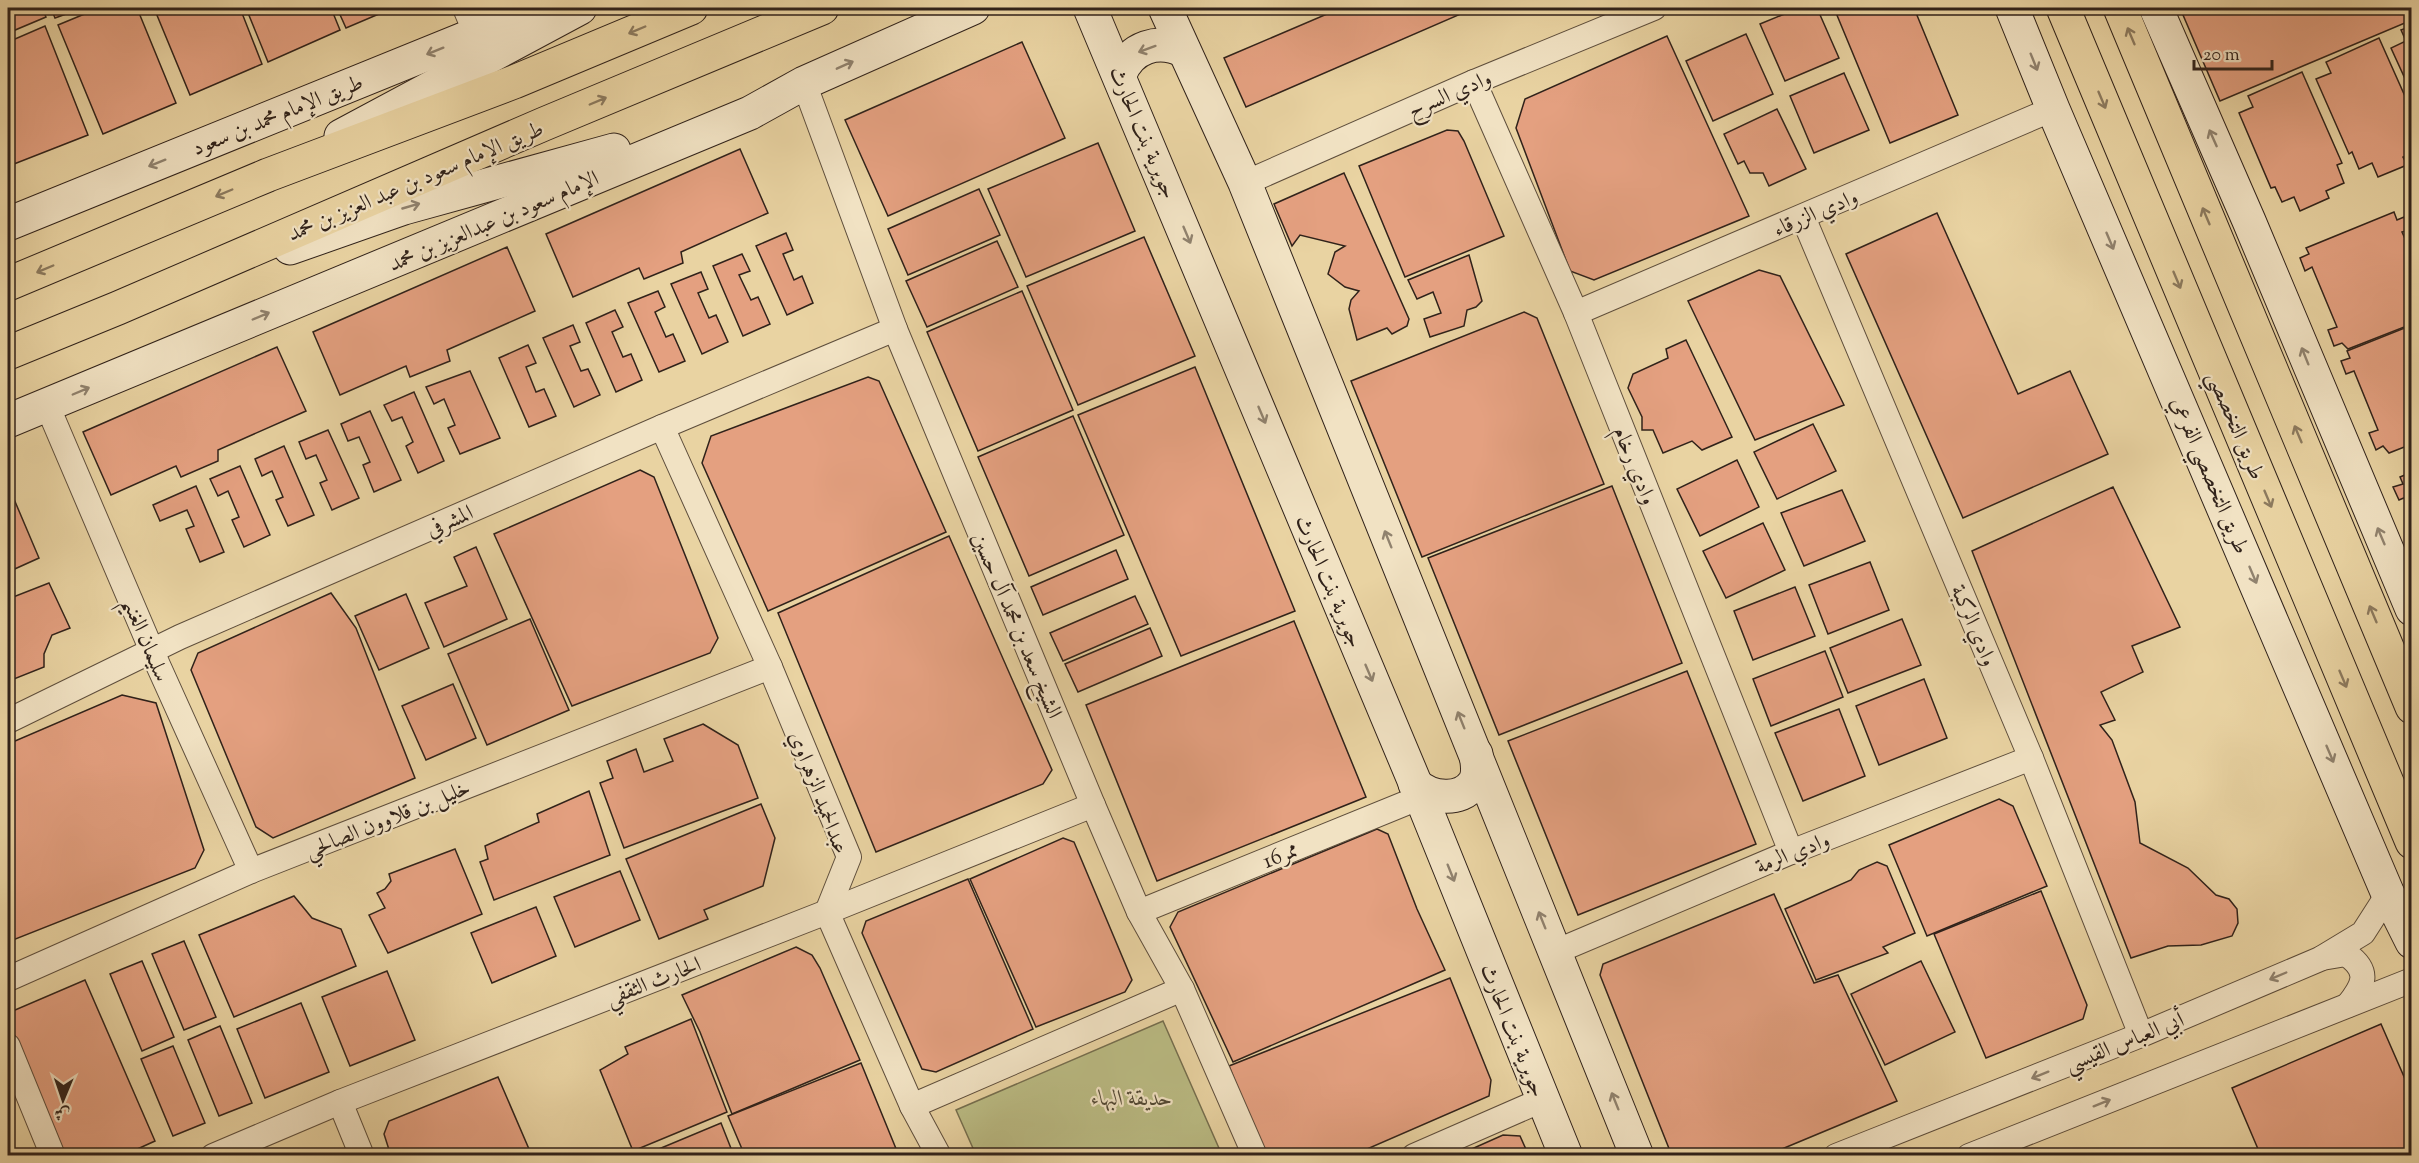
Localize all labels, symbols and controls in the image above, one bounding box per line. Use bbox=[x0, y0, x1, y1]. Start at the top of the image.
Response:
one-way arrow bbox=[628, 25, 647, 36]
one-way arrow bbox=[2125, 27, 2136, 45]
scale bar bbox=[2194, 33, 2272, 71]
text: 20 m bbox=[2203, 43, 2240, 69]
one-way arrow bbox=[1138, 44, 1157, 55]
one-way arrow bbox=[426, 46, 444, 57]
one-way arrow bbox=[2029, 52, 2040, 71]
one-way arrow bbox=[836, 59, 854, 70]
street label: جويرية بنت الحارث bbox=[1099, 62, 1184, 205]
street label: وادي السرح bbox=[1403, 64, 1498, 129]
street label: طريق الإمام محمد بن سعود bbox=[188, 68, 369, 167]
one-way arrow bbox=[2097, 91, 2108, 109]
one-way arrow bbox=[588, 95, 607, 106]
street label: طريق الإمام سعود بن عبد العزيز بن محمد bbox=[283, 114, 550, 252]
one-way arrow bbox=[2206, 129, 2218, 147]
one-way arrow bbox=[148, 158, 166, 169]
street label: الإمام سعود بن عبدالعزيز بن محمد bbox=[384, 164, 605, 283]
street label: وادي الزرقاء bbox=[1769, 183, 1864, 247]
one-way arrow bbox=[216, 188, 234, 199]
one-way arrow bbox=[402, 200, 421, 212]
one-way arrow bbox=[2200, 207, 2211, 225]
one-way arrow bbox=[1182, 226, 1193, 244]
one-way arrow bbox=[2105, 232, 2116, 250]
one-way arrow bbox=[36, 264, 54, 275]
one-way arrow bbox=[2172, 270, 2183, 289]
one-way arrow bbox=[251, 310, 270, 321]
one-way arrow bbox=[2299, 347, 2310, 366]
street label: طريق التخصصي bbox=[2195, 367, 2272, 486]
one-way arrow bbox=[71, 385, 90, 396]
street label: طريق التخصصي الفرعي bbox=[2159, 392, 2256, 561]
one-way arrow bbox=[1257, 406, 1268, 424]
street label: وادي رخام bbox=[1602, 422, 1663, 511]
one-way arrow bbox=[2292, 426, 2303, 444]
one-way arrow bbox=[2263, 489, 2274, 508]
street label: المشرفي bbox=[421, 498, 479, 547]
street label: جويرية بنت الحارث bbox=[1285, 511, 1370, 654]
one-way arrow bbox=[2374, 527, 2386, 545]
street label: الشيخ سعد بن محمد آل حسين bbox=[961, 528, 1069, 725]
one-way arrow bbox=[1382, 531, 1393, 549]
one-way arrow bbox=[2248, 565, 2259, 584]
street label: وادي الركبة bbox=[1941, 580, 2004, 672]
street label: سليمان الغنيم bbox=[109, 593, 176, 689]
one-way arrow bbox=[2367, 606, 2378, 624]
one-way arrow bbox=[1364, 663, 1375, 682]
one-way arrow bbox=[2339, 670, 2350, 688]
one-way arrow bbox=[1455, 711, 1466, 730]
street label: عبدالحميد الزهراوي bbox=[779, 727, 855, 859]
one-way arrow bbox=[2326, 745, 2337, 763]
street label: خليل بن قلاوون الصالحي bbox=[301, 773, 476, 870]
street label: وادي الرمة bbox=[1751, 825, 1835, 884]
street label: ممر16 bbox=[1258, 835, 1304, 878]
one-way arrow bbox=[1446, 863, 1457, 881]
one-way arrow bbox=[1536, 912, 1547, 930]
street label: الحارث الثقفي bbox=[602, 950, 708, 1019]
street label: جويرية بنت الحارث bbox=[1470, 959, 1553, 1103]
one-way arrow bbox=[2270, 971, 2288, 982]
street label: أبي العباس القيسي bbox=[2060, 1003, 2191, 1084]
north arrow bbox=[33, 1070, 93, 1130]
one-way arrow bbox=[2031, 1070, 2050, 1081]
park label: حديقة البهاء bbox=[1091, 1084, 1173, 1116]
one-way arrow bbox=[1609, 1092, 1620, 1111]
one-way arrow bbox=[2092, 1097, 2110, 1108]
text: ش bbox=[54, 1101, 71, 1124]

